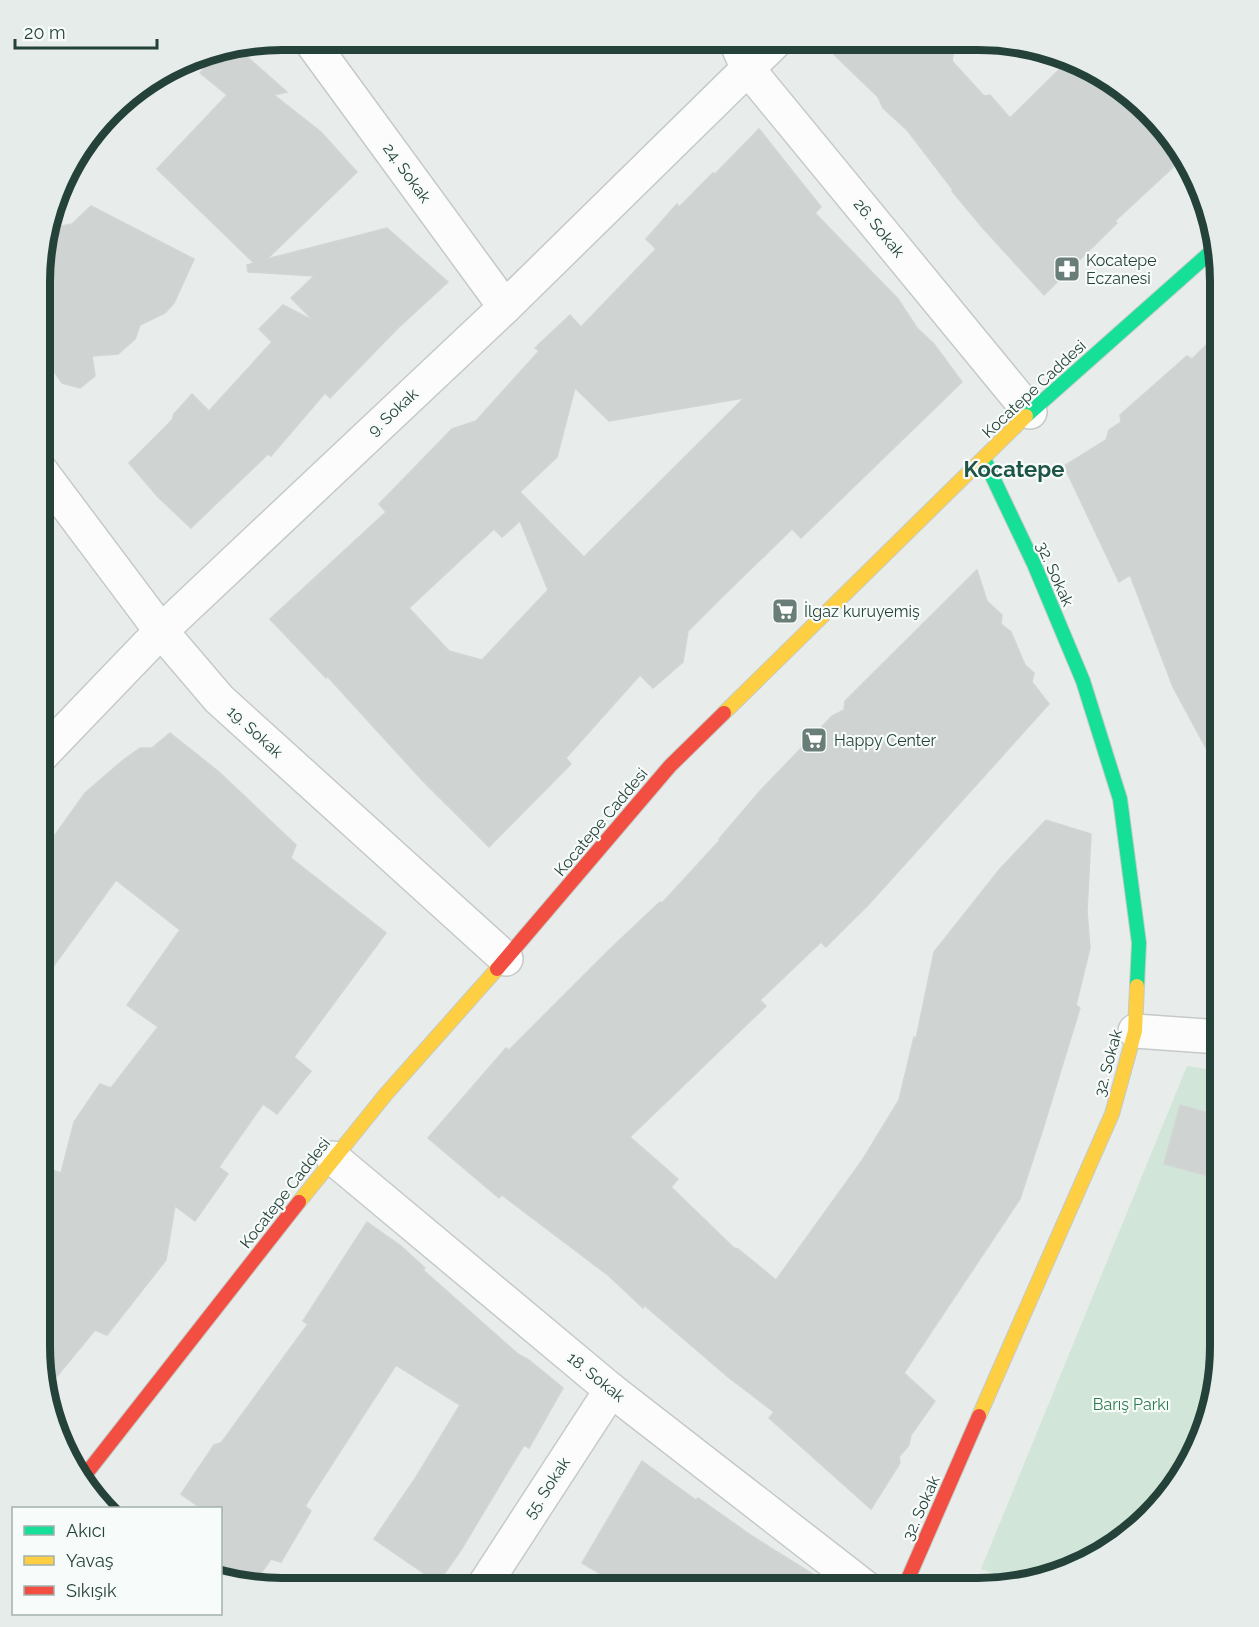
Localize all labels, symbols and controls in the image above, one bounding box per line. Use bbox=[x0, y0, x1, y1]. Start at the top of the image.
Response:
scale bar bbox=[15, 12, 158, 50]
text: 20 m bbox=[24, 22, 66, 43]
street label: 24. Sokak bbox=[379, 139, 435, 207]
street label: 26. Sokak bbox=[850, 195, 909, 262]
place label: Kocatepe Eczanesi bbox=[1086, 251, 1157, 288]
pharmacy icon: Kocatepe Eczanesi bbox=[1052, 254, 1082, 284]
street label: Kocatepe Caddesi bbox=[978, 336, 1090, 442]
street label: 9. Sokak bbox=[364, 384, 422, 440]
district label: Kocatepe bbox=[964, 456, 1064, 482]
street label: 32. Sokak bbox=[1032, 539, 1078, 610]
supermarket icon: İlgaz kuruyemiş bbox=[770, 596, 800, 626]
place label: İlgaz kuruyemiş bbox=[804, 601, 920, 621]
street label: 19. Sokak bbox=[223, 702, 287, 762]
supermarket icon: Happy Center bbox=[799, 725, 829, 755]
place label: Happy Center bbox=[834, 731, 936, 750]
street label: Kocatepe Caddesi bbox=[550, 764, 652, 880]
street label: 32. Sokak bbox=[1090, 1027, 1126, 1099]
street label: Kocatepe Caddesi bbox=[236, 1134, 334, 1252]
street label: 18. Sokak bbox=[563, 1348, 629, 1406]
park label: Barış Parkı bbox=[1093, 1395, 1169, 1414]
street label: 55. Sokak bbox=[520, 1453, 574, 1522]
street label: 32. Sokak bbox=[898, 1472, 944, 1543]
legend bbox=[12, 1507, 222, 1615]
text: Akıcı bbox=[66, 1520, 105, 1541]
text: Yavaş bbox=[66, 1550, 114, 1571]
text: Sıkışık bbox=[66, 1580, 117, 1601]

